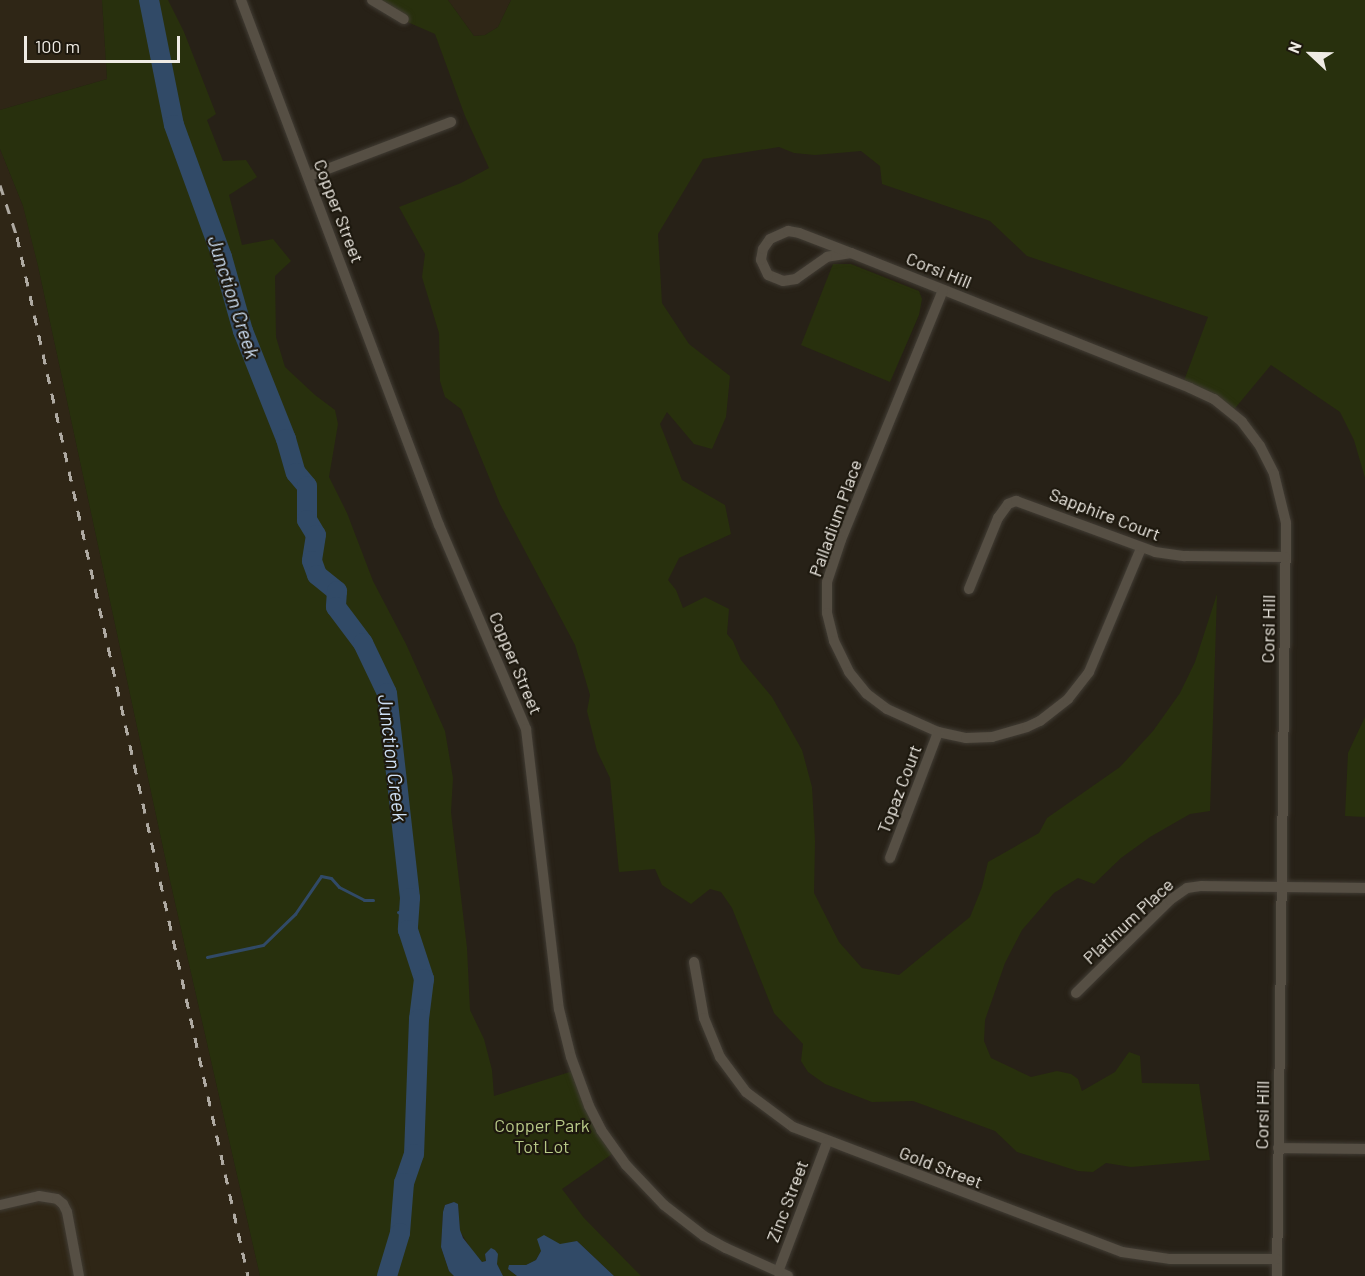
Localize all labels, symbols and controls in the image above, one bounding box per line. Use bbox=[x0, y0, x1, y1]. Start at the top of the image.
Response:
scale bar bbox=[27, 24, 183, 62]
north arrow bbox=[1281, 24, 1341, 84]
text: 100 m bbox=[35, 35, 80, 57]
text: N bbox=[1283, 39, 1305, 56]
street label: Copper Street bbox=[309, 156, 369, 266]
water label: Junction Creek bbox=[203, 232, 265, 362]
street label: Corsi Hill bbox=[903, 247, 975, 293]
street label: Palladium Place bbox=[804, 457, 866, 579]
street label: Sapphire Court bbox=[1046, 483, 1164, 545]
street label: Corsi Hill bbox=[1257, 594, 1279, 664]
street label: Copper Street bbox=[485, 608, 547, 718]
water label: Junction Creek bbox=[373, 693, 413, 823]
street label: Topaz Court bbox=[872, 742, 926, 836]
street label: Platinum Place bbox=[1078, 874, 1178, 968]
street label: Corsi Hill bbox=[1251, 1080, 1273, 1150]
park label: Copper Park Tot Lot bbox=[494, 1115, 590, 1158]
street label: Gold Street bbox=[896, 1141, 986, 1193]
street label: Zinc Street bbox=[761, 1157, 813, 1245]

